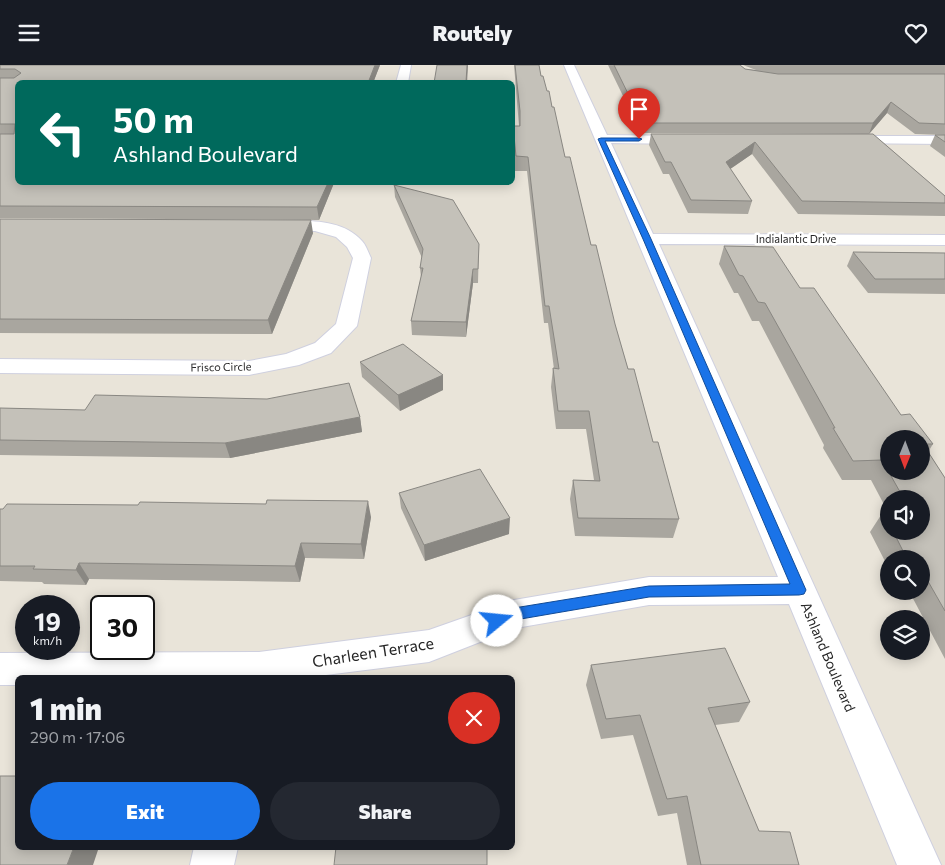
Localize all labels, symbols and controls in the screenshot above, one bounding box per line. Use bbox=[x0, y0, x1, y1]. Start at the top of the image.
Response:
icon: menu bbox=[15, 19, 43, 47]
text: Routely bbox=[432, 19, 513, 46]
icon: heart bbox=[902, 19, 930, 47]
pin bbox=[618, 88, 660, 139]
icon: arrive bbox=[625, 95, 653, 123]
text: 50 m bbox=[113, 97, 194, 140]
icon: left bbox=[30, 100, 95, 165]
text: Ashland Boulevard bbox=[113, 140, 298, 167]
street label: Indialantic Drive bbox=[756, 232, 837, 245]
street label: Frisco Circle bbox=[190, 359, 252, 374]
north arrow bbox=[880, 430, 930, 480]
map controls bbox=[880, 430, 930, 660]
button: sound bbox=[880, 490, 930, 540]
button: search bbox=[880, 550, 930, 600]
position arrow bbox=[470, 594, 522, 646]
speed limit sign: 30 bbox=[90, 595, 155, 660]
street label: Ashland Boulevard bbox=[798, 599, 859, 714]
text: 19 bbox=[34, 606, 61, 636]
button: layers bbox=[880, 610, 930, 660]
text: km/h bbox=[33, 633, 62, 647]
street label: Charleen Terrace bbox=[311, 633, 435, 671]
text: 1 min bbox=[30, 689, 102, 726]
button: close bbox=[448, 692, 500, 744]
text: 290 m · 17:06 bbox=[30, 727, 125, 746]
button: Exit bbox=[30, 782, 260, 840]
button: Share bbox=[270, 782, 500, 840]

